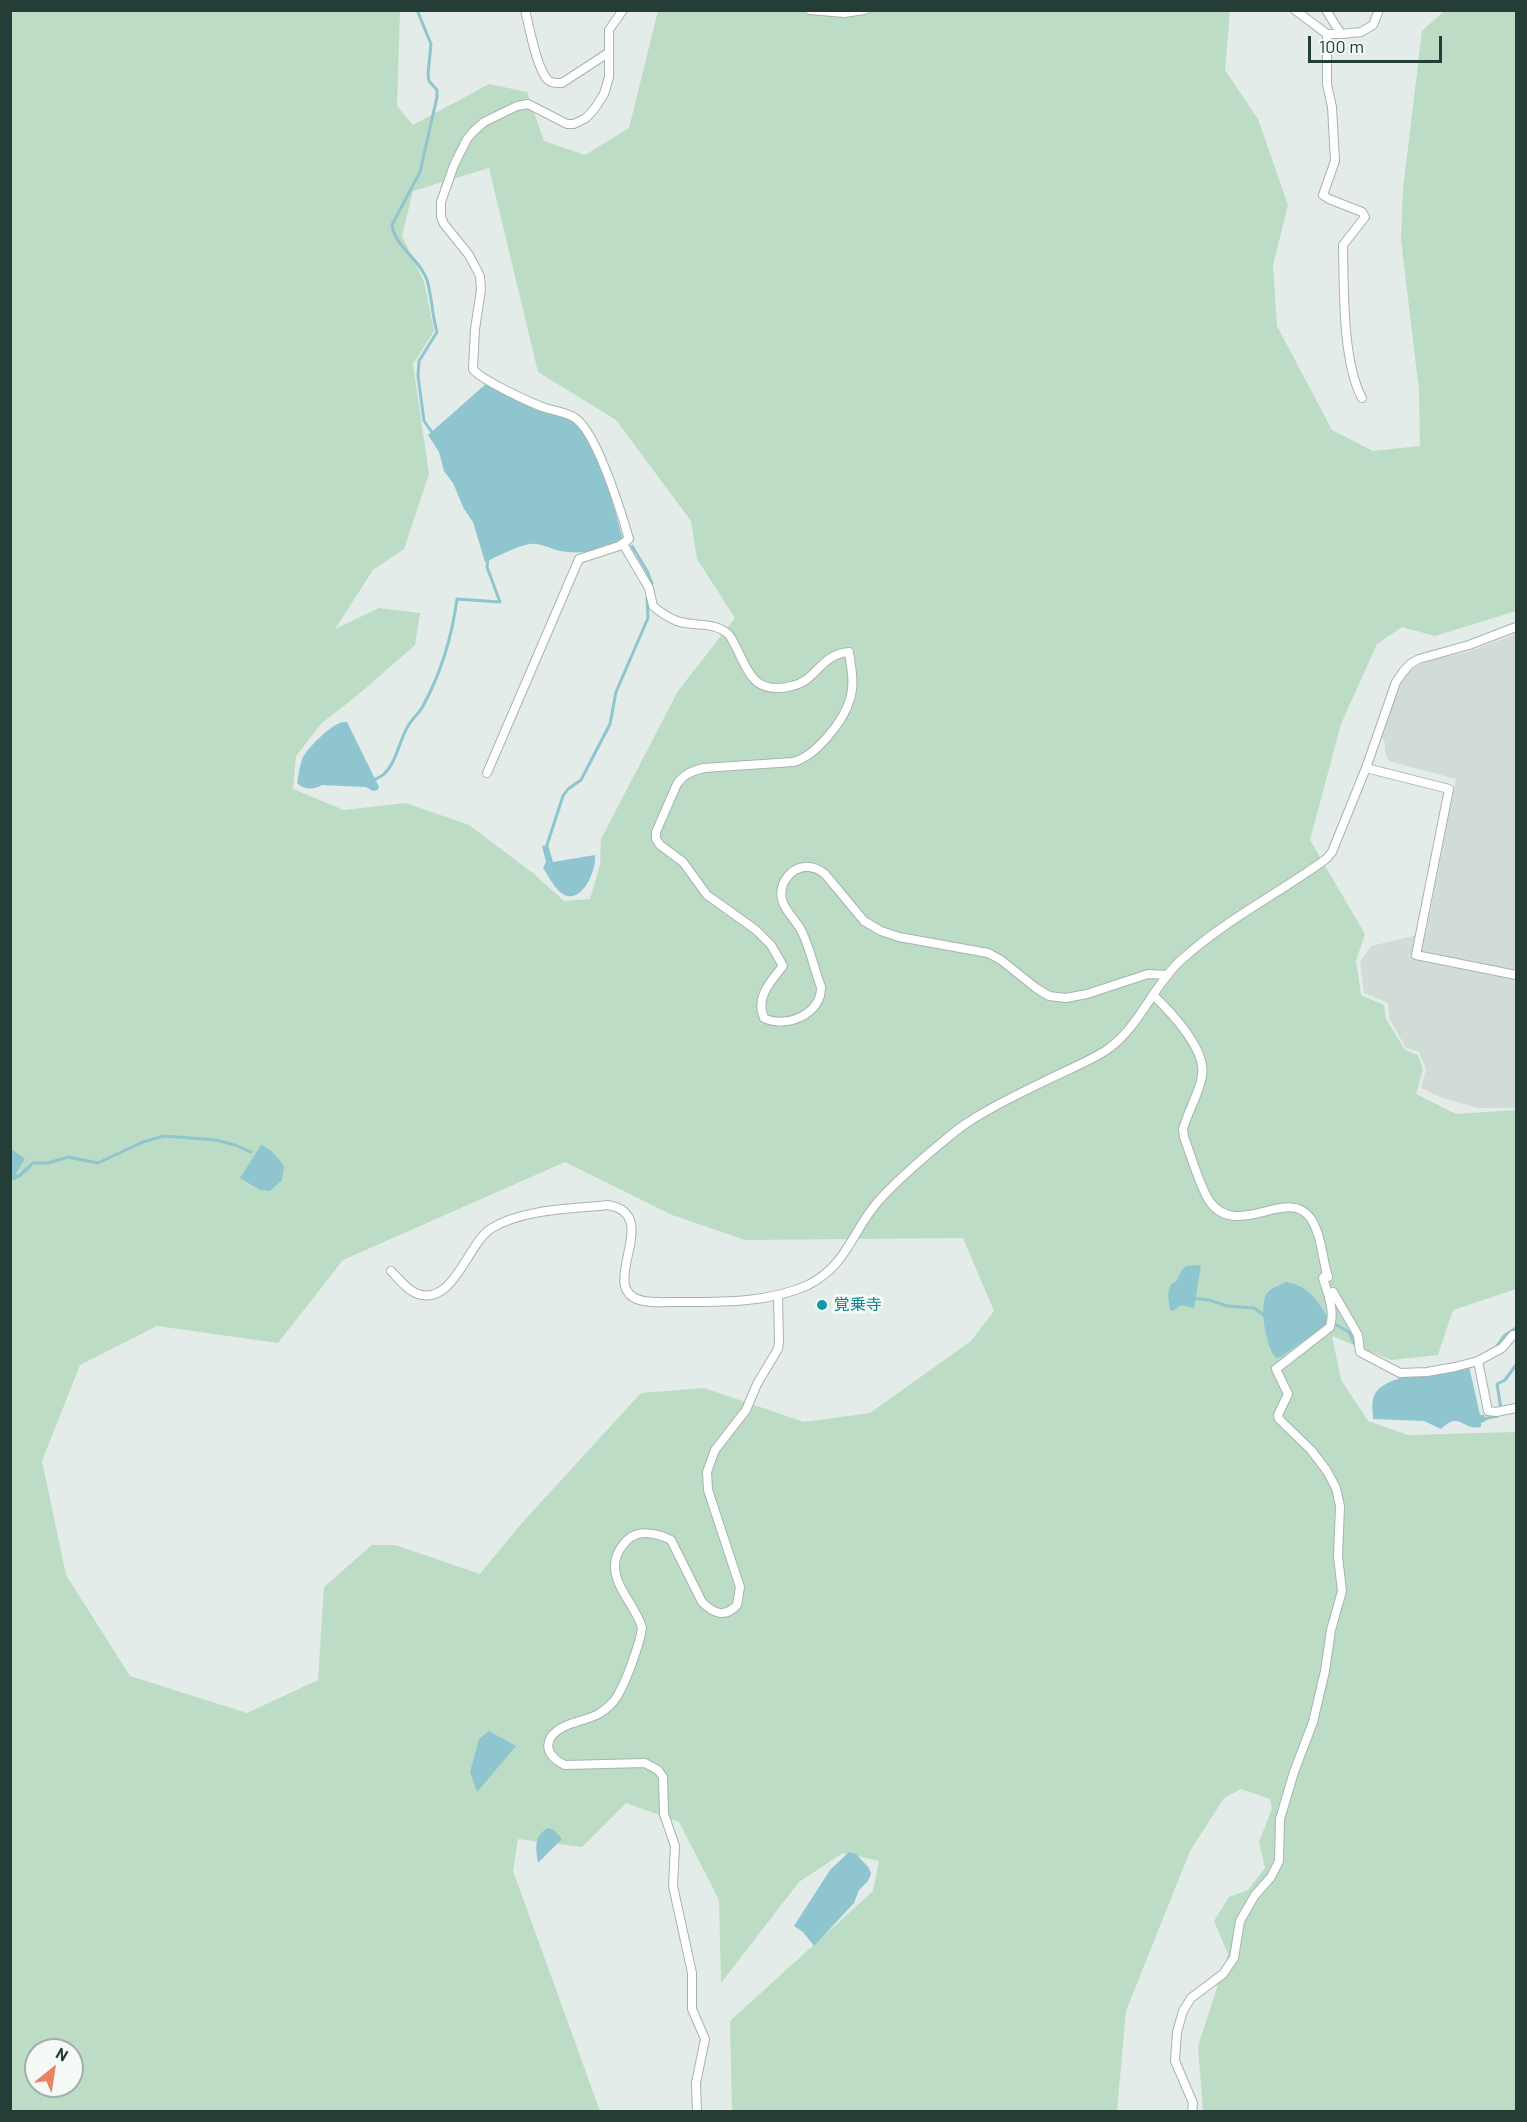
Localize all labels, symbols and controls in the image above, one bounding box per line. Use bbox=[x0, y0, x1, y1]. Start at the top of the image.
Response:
scale bar bbox=[1311, 24, 1444, 62]
text: 100 m bbox=[1319, 35, 1364, 57]
place label: 覚乗寺 bbox=[834, 1295, 882, 1315]
marker: 覚乗寺 bbox=[815, 1298, 829, 1312]
north arrow bbox=[24, 2038, 84, 2098]
text: N bbox=[53, 2043, 72, 2065]

